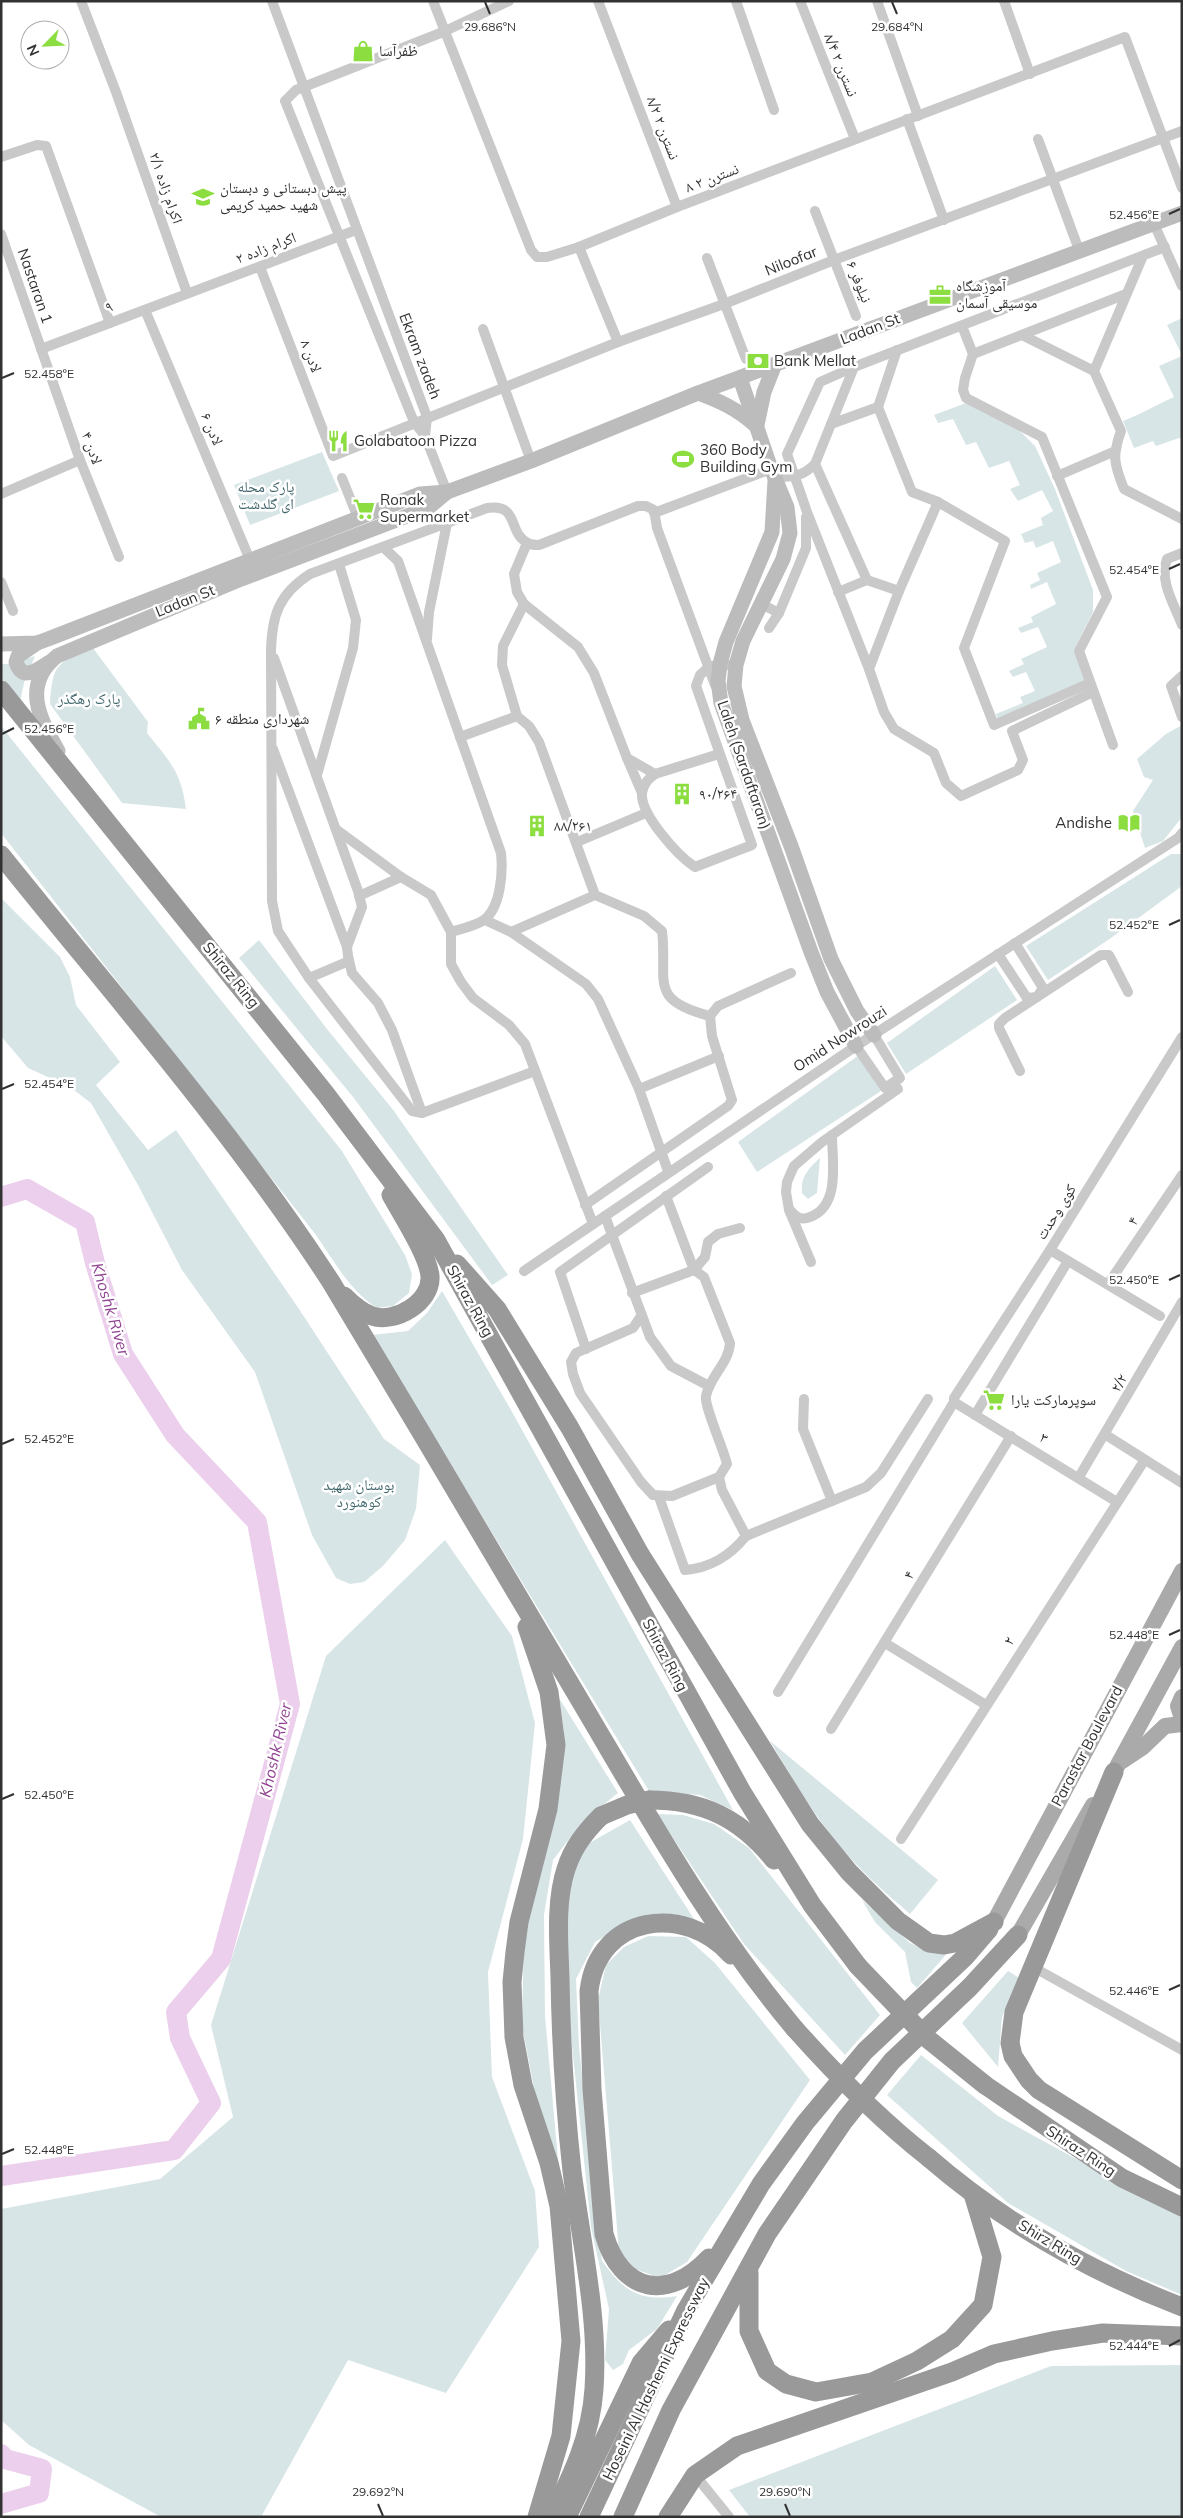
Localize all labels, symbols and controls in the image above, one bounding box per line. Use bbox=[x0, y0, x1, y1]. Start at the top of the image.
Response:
text: 29.686°N bbox=[464, 19, 516, 34]
text: 29.684°N bbox=[871, 19, 923, 34]
north arrow bbox=[20, 20, 70, 70]
street label: ۸/۴ نسترن ۲ bbox=[819, 30, 863, 100]
shop icon: ظفرآسا bbox=[350, 38, 376, 64]
place label: ظفرآسا bbox=[379, 41, 418, 60]
text: N bbox=[23, 42, 43, 59]
street label: ۸/۲ نسترن ۲ bbox=[642, 93, 684, 163]
street label: ۲/۱ اکرام زاده bbox=[144, 150, 188, 226]
street label: ۸ نسترن ۲ bbox=[682, 159, 742, 197]
place label: پیش دبستانی و دبستان شهید حمید کریمی bbox=[220, 178, 347, 215]
school or university icon: پیش دبستانی و دبستان شهید حمید کریمی bbox=[190, 184, 216, 210]
text: 52.456°E bbox=[1109, 207, 1159, 222]
street label: ۲ اکرام زاده bbox=[233, 227, 299, 269]
street label: Niloofar bbox=[762, 241, 820, 280]
street label: Nastaran 1 bbox=[14, 246, 57, 326]
street label: ۶ نیلوفر bbox=[843, 258, 876, 305]
place label: آموزشگاه موسیقی آسمان bbox=[956, 276, 1038, 313]
office icon: آموزشگاه موسیقی آسمان bbox=[927, 282, 953, 308]
street label: ۹ bbox=[102, 296, 115, 317]
street label: Ladan St bbox=[837, 308, 902, 349]
street label: Ekram zadeh bbox=[395, 310, 446, 402]
street label: ۸ لادن bbox=[296, 337, 326, 375]
bank icon: Bank Mellat bbox=[745, 348, 771, 374]
place label: Bank Mellat bbox=[774, 351, 856, 370]
text: 52.458°E bbox=[24, 366, 74, 381]
street label: ۶ لادن bbox=[196, 410, 228, 448]
restaurant icon: Golabatoon Pizza bbox=[325, 428, 351, 454]
street label: ۴ لادن bbox=[77, 429, 107, 467]
place label: Golabatoon Pizza bbox=[354, 431, 477, 450]
place label: 360 Body Building Gym bbox=[700, 440, 792, 476]
sports icon: 360 Body Building Gym bbox=[670, 446, 696, 472]
park label: پارک محله ای گلدشت bbox=[238, 477, 294, 514]
place label: Ronak Supermarket bbox=[380, 490, 469, 526]
supermarket icon: Ronak Supermarket bbox=[351, 496, 377, 522]
text: 52.454°E bbox=[1109, 562, 1159, 577]
street label: Ladan St bbox=[152, 580, 217, 621]
park label: پارک رهگذر bbox=[57, 689, 120, 708]
street label: Laleh (Sardaftaran) bbox=[714, 698, 775, 832]
public building icon: شهرداری منطقه ۶ bbox=[186, 706, 212, 732]
place label: شهرداری منطقه ۶ bbox=[215, 709, 309, 729]
text: 52.456°E bbox=[24, 721, 74, 736]
building icon: ۹۰/۲۶۴ bbox=[669, 781, 695, 807]
place label: ۹۰/۲۶۴ bbox=[699, 784, 737, 803]
library icon: Andishe bbox=[1116, 810, 1142, 836]
building icon: ۸۸/۲۶۱ bbox=[524, 813, 550, 839]
place label: Andishe bbox=[1055, 813, 1112, 832]
place label: ۸۸/۲۶۱ bbox=[554, 816, 592, 835]
text: 52.452°E bbox=[1109, 917, 1159, 932]
street label: Shiraz Ring bbox=[199, 938, 264, 1012]
street label: Omid Nowrouzi bbox=[789, 1001, 890, 1076]
text: 52.454°E bbox=[24, 1076, 74, 1091]
street label: کوی وحدت bbox=[1031, 1181, 1081, 1243]
street label: ۴ bbox=[1123, 1212, 1142, 1229]
water label: Khoshk River bbox=[87, 1260, 135, 1359]
street label: Shiraz Ring bbox=[443, 1261, 498, 1340]
text: 52.450°E bbox=[1109, 1272, 1159, 1287]
street label: ۲/۲ bbox=[1106, 1370, 1131, 1395]
supermarket icon: سوپرمارکت یارا bbox=[981, 1387, 1007, 1413]
place label: سوپرمارکت یارا bbox=[1011, 1390, 1096, 1409]
street label: ۳ bbox=[1036, 1428, 1052, 1448]
text: 52.452°E bbox=[24, 1431, 74, 1446]
park label: بوستان شهید کوهنورد bbox=[323, 1475, 395, 1511]
street label: ۴ bbox=[899, 1567, 919, 1583]
street label: Shiraz Ring bbox=[638, 1615, 693, 1694]
text: 52.448°E bbox=[1109, 1627, 1159, 1642]
street label: ۲ bbox=[999, 1633, 1019, 1649]
street label: Parastar Boulevard bbox=[1047, 1682, 1126, 1809]
water label: Khoshk River bbox=[254, 1700, 296, 1799]
text: 52.450°E bbox=[24, 1787, 74, 1802]
text: 52.446°E bbox=[1109, 1983, 1159, 1998]
street label: Shiraz Ring bbox=[1043, 2121, 1120, 2180]
text: 52.448°E bbox=[24, 2142, 74, 2157]
street label: Shirz Ring bbox=[1015, 2215, 1085, 2268]
street label: Hoseini Al Hashemi Expressway bbox=[598, 2274, 713, 2483]
text: 52.444°E bbox=[1109, 2338, 1159, 2353]
text: 29.692°N bbox=[352, 2484, 404, 2499]
text: 29.690°N bbox=[759, 2484, 811, 2499]

